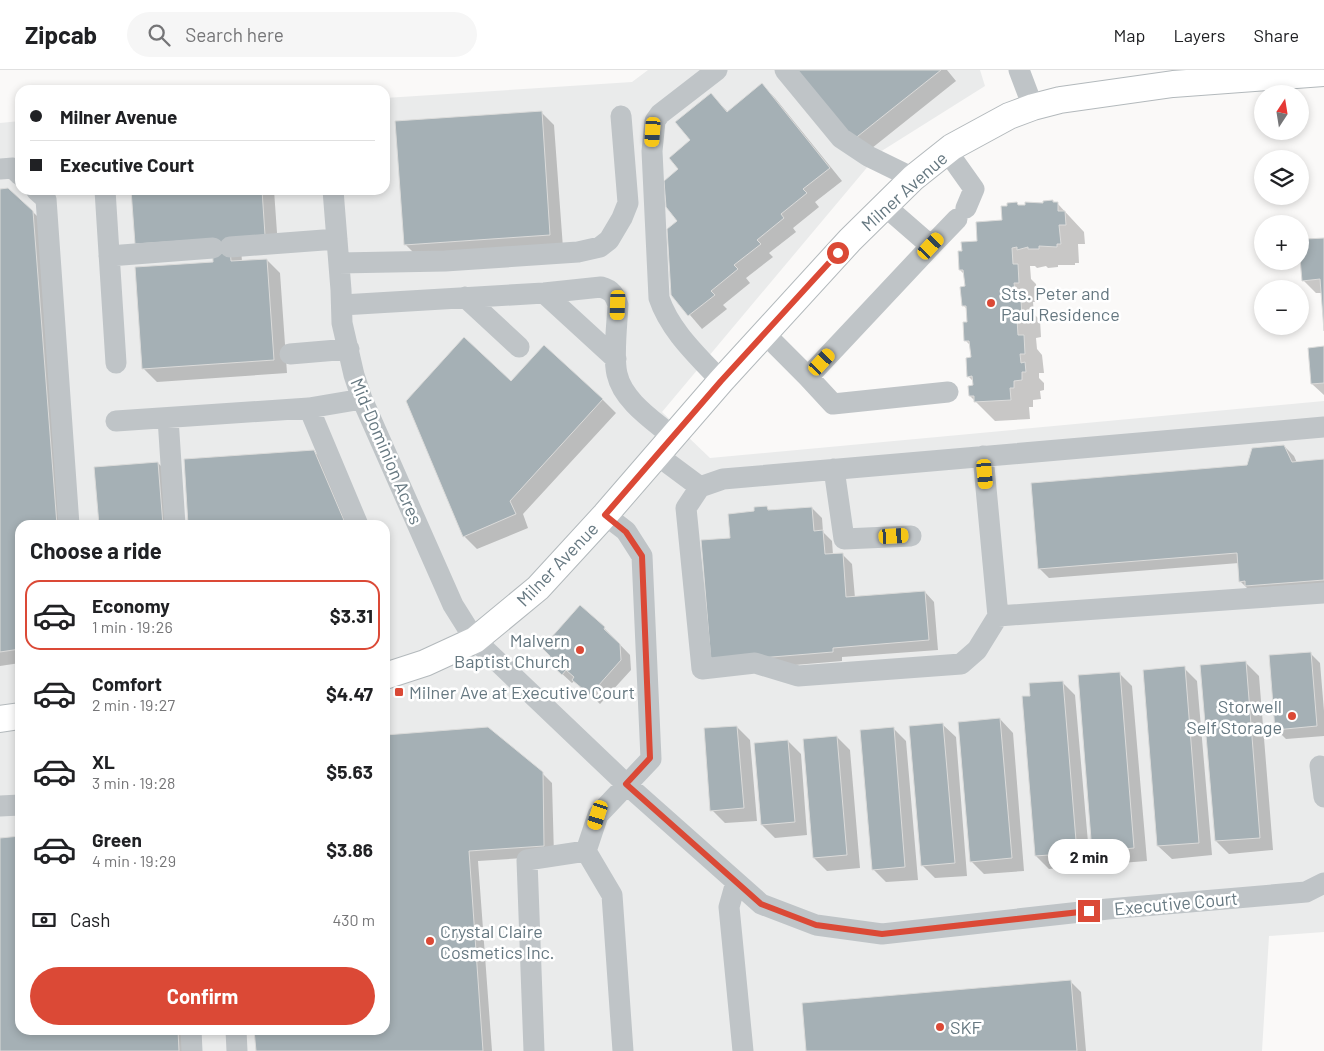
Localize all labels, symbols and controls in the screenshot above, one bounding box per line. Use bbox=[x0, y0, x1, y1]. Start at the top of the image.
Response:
search box bbox=[127, 12, 477, 57]
text: Zipcab bbox=[25, 20, 97, 49]
icon: search bbox=[145, 21, 173, 49]
text: Search here bbox=[185, 23, 284, 46]
text: Map bbox=[1113, 24, 1145, 46]
text: Layers bbox=[1173, 24, 1226, 46]
text: Share bbox=[1254, 24, 1299, 46]
north arrow bbox=[1254, 85, 1309, 140]
map controls bbox=[1254, 85, 1309, 335]
text: Milner Avenue bbox=[60, 105, 177, 128]
car bbox=[644, 117, 661, 147]
street label: Milner Avenue bbox=[856, 147, 952, 235]
button: layers bbox=[1254, 150, 1309, 205]
text: Executive Court bbox=[60, 153, 194, 176]
button: + bbox=[1254, 215, 1309, 270]
car bbox=[915, 230, 946, 262]
route start bbox=[827, 242, 849, 264]
button: − bbox=[1254, 280, 1309, 335]
place label: Sts. Peter and Paul Residence bbox=[1001, 282, 1120, 325]
car bbox=[609, 290, 626, 320]
marker: Sts. Peter and Paul Residence bbox=[985, 297, 997, 309]
car bbox=[806, 346, 837, 378]
street label: Mid-Dominion Acres bbox=[346, 375, 428, 527]
car bbox=[976, 458, 993, 490]
street label: Milner Avenue bbox=[512, 517, 602, 611]
car bbox=[878, 528, 909, 544]
text: Choose a ride bbox=[30, 537, 162, 563]
icon: car bbox=[32, 593, 77, 638]
text: Economy bbox=[92, 594, 170, 617]
text: $3.31 bbox=[330, 604, 373, 627]
text: 1 min · 19:26 bbox=[92, 617, 173, 636]
place label: Malvern Baptist Church bbox=[454, 629, 570, 672]
marker: Malvern Baptist Church bbox=[574, 644, 586, 656]
icon: car bbox=[32, 671, 77, 716]
text: Comfort bbox=[92, 672, 162, 695]
place label: Milner Ave at Executive Court bbox=[409, 681, 635, 703]
text: $4.47 bbox=[326, 682, 373, 705]
marker: Milner Ave at Executive Court bbox=[393, 686, 405, 698]
text: 2 min · 19:27 bbox=[92, 695, 175, 714]
place label: Storwell Self Storage bbox=[1186, 695, 1282, 738]
marker: Storwell Self Storage bbox=[1286, 710, 1298, 722]
icon: car bbox=[32, 749, 77, 794]
text: XL bbox=[92, 750, 115, 773]
text: $5.63 bbox=[326, 760, 373, 783]
text: 3 min · 19:28 bbox=[92, 773, 175, 792]
car bbox=[586, 798, 609, 832]
icon: car bbox=[32, 827, 77, 872]
text: Green bbox=[92, 828, 142, 851]
text: $3.86 bbox=[326, 838, 373, 861]
callout: 2 min bbox=[1048, 838, 1130, 874]
text: 2 min bbox=[1070, 847, 1108, 866]
text: 4 min · 19:29 bbox=[92, 851, 176, 870]
street label: Executive Court bbox=[1113, 887, 1239, 919]
route end bbox=[1078, 900, 1100, 922]
icon: cash bbox=[30, 906, 58, 934]
text: Cash bbox=[70, 908, 111, 931]
text: 430 m bbox=[332, 910, 375, 929]
place label: Crystal Claire Cosmetics Inc. bbox=[440, 920, 554, 963]
marker: Crystal Claire Cosmetics Inc. bbox=[424, 935, 436, 947]
button: Confirm bbox=[30, 967, 375, 1025]
place label: SKF bbox=[950, 1016, 982, 1038]
marker: SKF bbox=[934, 1021, 946, 1033]

